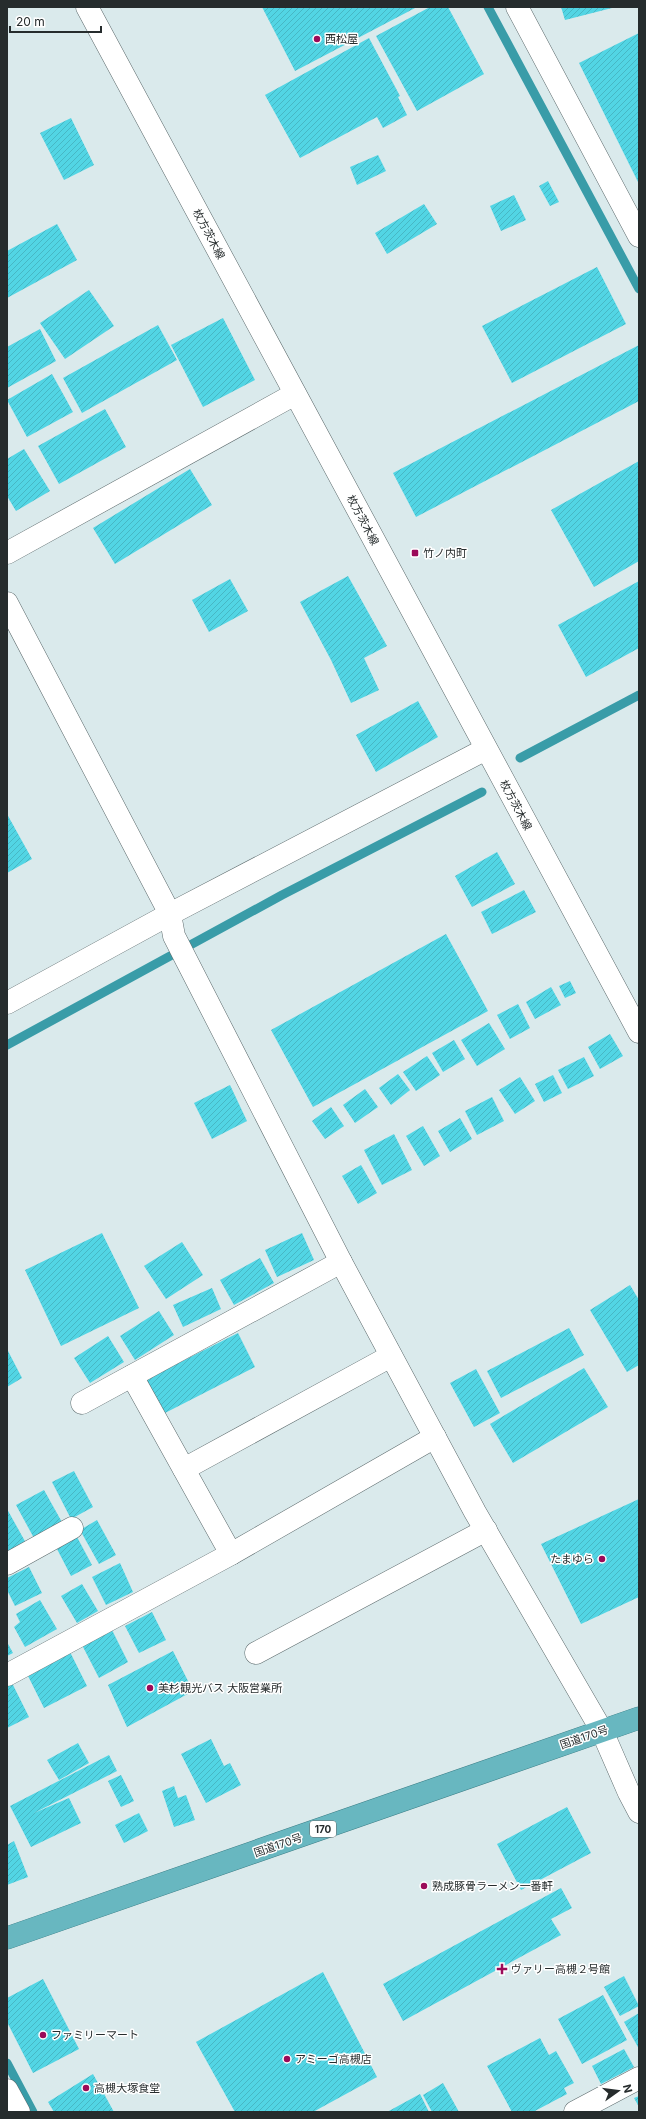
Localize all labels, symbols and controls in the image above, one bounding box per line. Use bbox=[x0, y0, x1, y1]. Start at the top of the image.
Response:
scale bar bbox=[10, 8, 101, 34]
text: 20 m bbox=[16, 14, 45, 29]
place label: 西松屋 bbox=[325, 32, 358, 46]
marker: 西松屋 bbox=[312, 34, 322, 44]
street label: 枚方茨木線 bbox=[190, 206, 228, 262]
street label: 枚方茨木線 bbox=[344, 492, 382, 548]
place label: 竹ノ内町 bbox=[423, 546, 467, 560]
marker: 竹ノ内町 bbox=[410, 548, 420, 558]
street label: 枚方茨木線 bbox=[497, 777, 535, 833]
place label: たまゆら bbox=[550, 1552, 594, 1566]
marker: たまゆら bbox=[597, 1554, 607, 1564]
place label: 美杉観光バス 大阪営業所 bbox=[158, 1681, 283, 1695]
marker: 美杉観光バス 大阪営業所 bbox=[145, 1683, 155, 1693]
street label: 国道170号 bbox=[558, 1722, 610, 1752]
road number: 170 bbox=[310, 1821, 336, 1837]
street label: 国道170号 bbox=[252, 1830, 304, 1860]
place label: 熟成豚骨ラーメン一番軒 bbox=[432, 1879, 554, 1893]
marker: 熟成豚骨ラーメン一番軒 bbox=[419, 1881, 429, 1891]
place label: ヴァリー高槻２号館 bbox=[511, 1962, 610, 1976]
marker: ヴァリー高槻２号館 bbox=[496, 1963, 508, 1975]
place label: ファミリーマート bbox=[51, 2028, 139, 2042]
marker: ファミリーマート bbox=[38, 2030, 48, 2040]
place label: アミーゴ高槻店 bbox=[295, 2052, 372, 2066]
marker: アミーゴ高槻店 bbox=[282, 2054, 292, 2064]
north arrow bbox=[598, 2071, 638, 2111]
place label: 高槻大塚食堂 bbox=[94, 2081, 160, 2095]
marker: 高槻大塚食堂 bbox=[81, 2083, 91, 2093]
text: N bbox=[620, 2083, 636, 2094]

